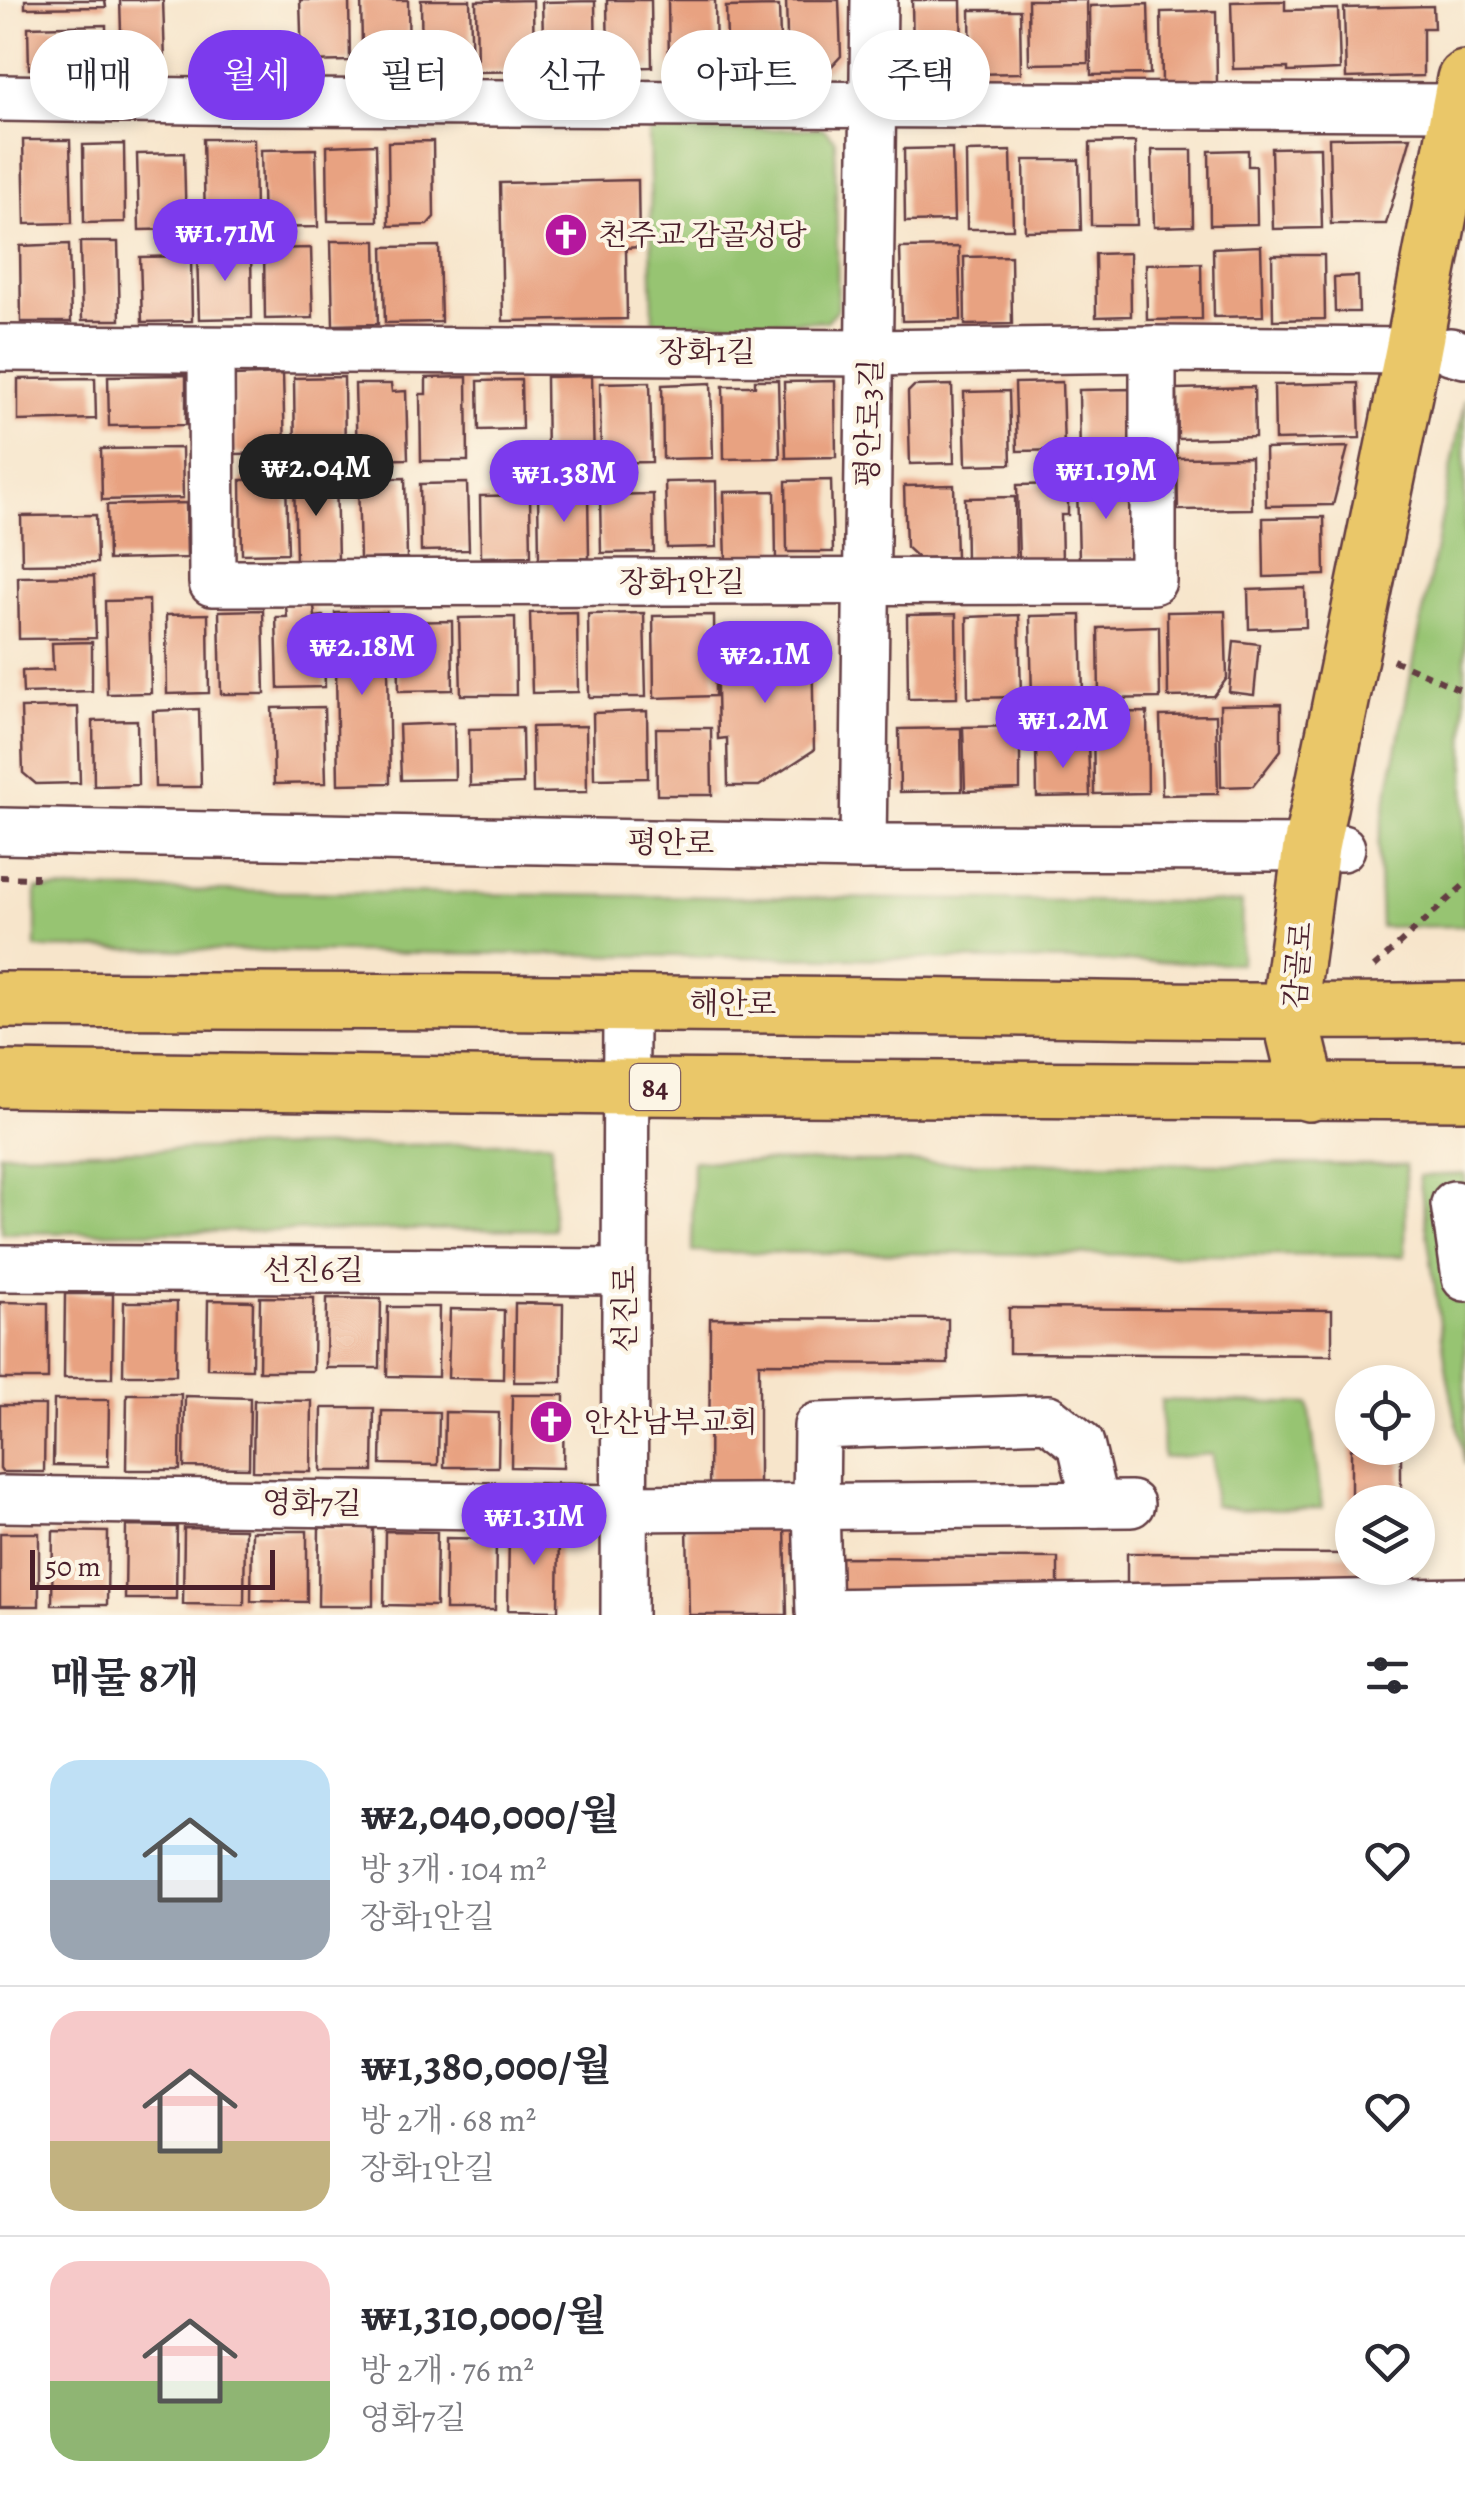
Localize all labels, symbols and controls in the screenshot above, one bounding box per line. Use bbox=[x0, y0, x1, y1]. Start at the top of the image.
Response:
chip: 매매 bbox=[30, 30, 168, 120]
chip: 월세 bbox=[188, 30, 325, 120]
chip: 필터 bbox=[345, 30, 483, 120]
chip: 신규 bbox=[503, 30, 641, 120]
chip: 아파트 bbox=[661, 30, 832, 120]
chip: 주택 bbox=[852, 30, 990, 120]
pin: ₩1.71M bbox=[144, 199, 306, 284]
text: ₩1.71M bbox=[175, 209, 275, 253]
church icon: 천주교 감골성당 bbox=[543, 212, 589, 258]
place label: 천주교 감골성당 bbox=[598, 215, 807, 255]
street label: 장화1길 bbox=[658, 332, 756, 372]
street label: 평안로3길 bbox=[847, 358, 891, 488]
pin: ₩2.04M bbox=[235, 434, 397, 519]
pin: ₩1.19M bbox=[1025, 437, 1187, 522]
pin: ₩1.38M bbox=[483, 440, 645, 525]
text: ₩2.04M bbox=[261, 444, 371, 488]
text: ₩1.19M bbox=[1055, 447, 1157, 491]
text: ₩1.38M bbox=[512, 450, 616, 494]
street label: 장화1안길 bbox=[619, 562, 745, 602]
pin: ₩2.18M bbox=[281, 613, 443, 698]
pin: ₩2.1M bbox=[695, 621, 835, 706]
text: ₩2.18M bbox=[309, 623, 415, 667]
text: ₩2.1M bbox=[719, 631, 811, 675]
pin: ₩1.2M bbox=[993, 686, 1133, 771]
text: ₩1.2M bbox=[1017, 696, 1109, 740]
street label: 평안로 bbox=[627, 822, 715, 864]
street label: 감골로 bbox=[1274, 920, 1322, 1010]
street label: 해안로 bbox=[689, 983, 777, 1025]
road number: 84 bbox=[630, 1064, 680, 1110]
street label: 선진6길 bbox=[263, 1250, 363, 1290]
street label: 선진로 bbox=[605, 1266, 645, 1352]
map controls bbox=[1335, 1365, 1435, 1585]
button: locate bbox=[1335, 1365, 1435, 1465]
church icon: 안산남부교회 bbox=[528, 1399, 574, 1445]
place label: 안산남부교회 bbox=[584, 1402, 758, 1442]
street label: 영화7길 bbox=[262, 1482, 362, 1524]
pin: ₩1.31M bbox=[453, 1483, 615, 1568]
button: layers bbox=[1335, 1485, 1435, 1585]
text: ₩1.31M bbox=[484, 1493, 584, 1537]
scale bar bbox=[30, 1545, 275, 1590]
text: 50 m bbox=[45, 1548, 101, 1586]
icon: filters bbox=[1360, 1648, 1415, 1703]
text: 매물 8개 bbox=[50, 1649, 199, 1706]
text: ₩2,040,000/월 bbox=[360, 1786, 620, 1843]
icon: home bbox=[130, 1800, 250, 1920]
icon: heart bbox=[1360, 1833, 1415, 1888]
text: 방 3개 · 104 m² bbox=[360, 1847, 546, 1891]
text: 장화1안길 bbox=[360, 1895, 495, 1939]
text: ₩1,380,000/월 bbox=[360, 2037, 612, 2094]
icon: home bbox=[130, 2051, 250, 2171]
icon: heart bbox=[1360, 2084, 1415, 2139]
text: 방 2개 · 68 m² bbox=[360, 2098, 536, 2142]
text: 장화1안길 bbox=[360, 2146, 495, 2190]
text: ₩1,310,000/월 bbox=[360, 2287, 607, 2344]
icon: home bbox=[130, 2301, 250, 2421]
icon: heart bbox=[1360, 2334, 1415, 2389]
text: 방 2개 · 76 m² bbox=[360, 2348, 534, 2392]
text: 영화7길 bbox=[360, 2396, 466, 2440]

